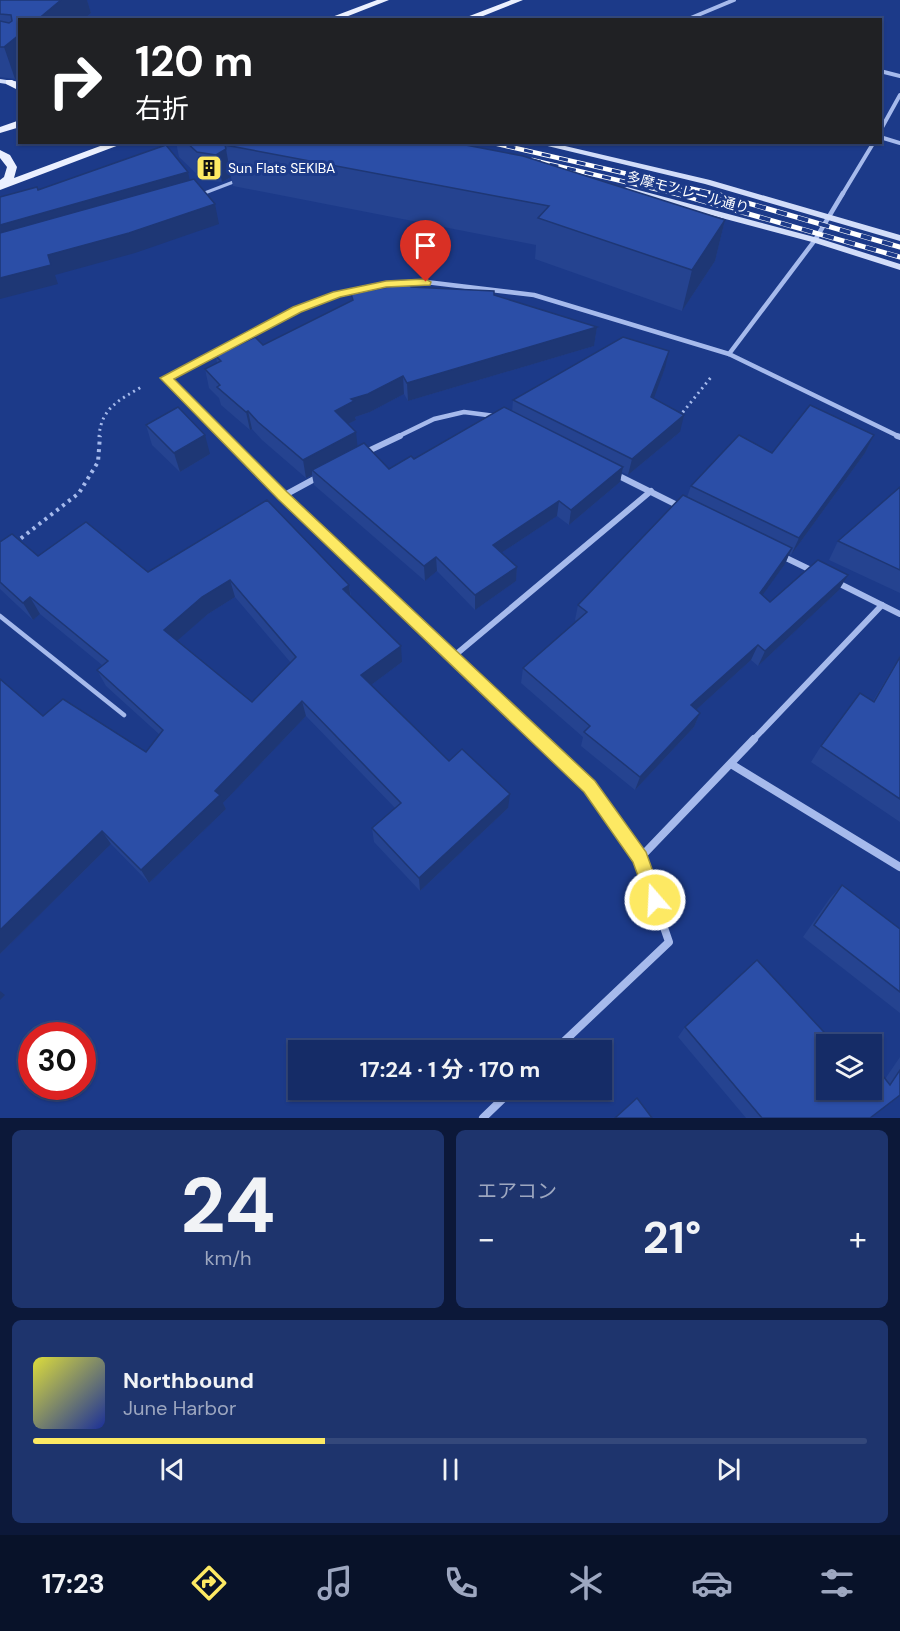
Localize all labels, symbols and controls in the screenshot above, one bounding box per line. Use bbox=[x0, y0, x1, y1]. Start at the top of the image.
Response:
text: 120 m bbox=[135, 34, 253, 89]
icon: right bbox=[36, 42, 114, 120]
text: 右折 bbox=[135, 91, 189, 126]
building icon: Sun Flats SEKIBA bbox=[194, 153, 224, 183]
place label: Sun Flats SEKIBA bbox=[228, 159, 335, 177]
street label: 多摩モノレール通り bbox=[625, 167, 751, 217]
pin bbox=[400, 220, 451, 282]
icon: arrive bbox=[409, 229, 442, 262]
position arrow bbox=[623, 868, 687, 932]
speed limit sign: 30 bbox=[18, 1022, 96, 1100]
map controls bbox=[816, 1034, 882, 1100]
button: layers bbox=[816, 1034, 882, 1100]
text: 17:24 · 1 分 · 170 m bbox=[360, 1055, 540, 1084]
text: 24 bbox=[180, 1155, 276, 1256]
text: エアコン bbox=[477, 1178, 557, 1204]
text: 21° bbox=[643, 1208, 701, 1267]
text: − bbox=[477, 1217, 495, 1260]
text: + bbox=[849, 1217, 867, 1260]
text: km/h bbox=[204, 1245, 252, 1271]
text: Northbound bbox=[123, 1366, 254, 1395]
text: June Harbor bbox=[123, 1395, 236, 1421]
icon: previous bbox=[156, 1453, 189, 1486]
icon: pause bbox=[434, 1453, 467, 1486]
icon: next bbox=[712, 1453, 745, 1486]
icon: directions bbox=[188, 1562, 230, 1604]
icon: music bbox=[314, 1562, 356, 1604]
icon: phone bbox=[440, 1562, 482, 1604]
icon: climate bbox=[565, 1562, 607, 1604]
icon: car bbox=[691, 1562, 733, 1604]
icon: filters bbox=[816, 1562, 858, 1604]
text: 17:23 bbox=[42, 1566, 105, 1601]

